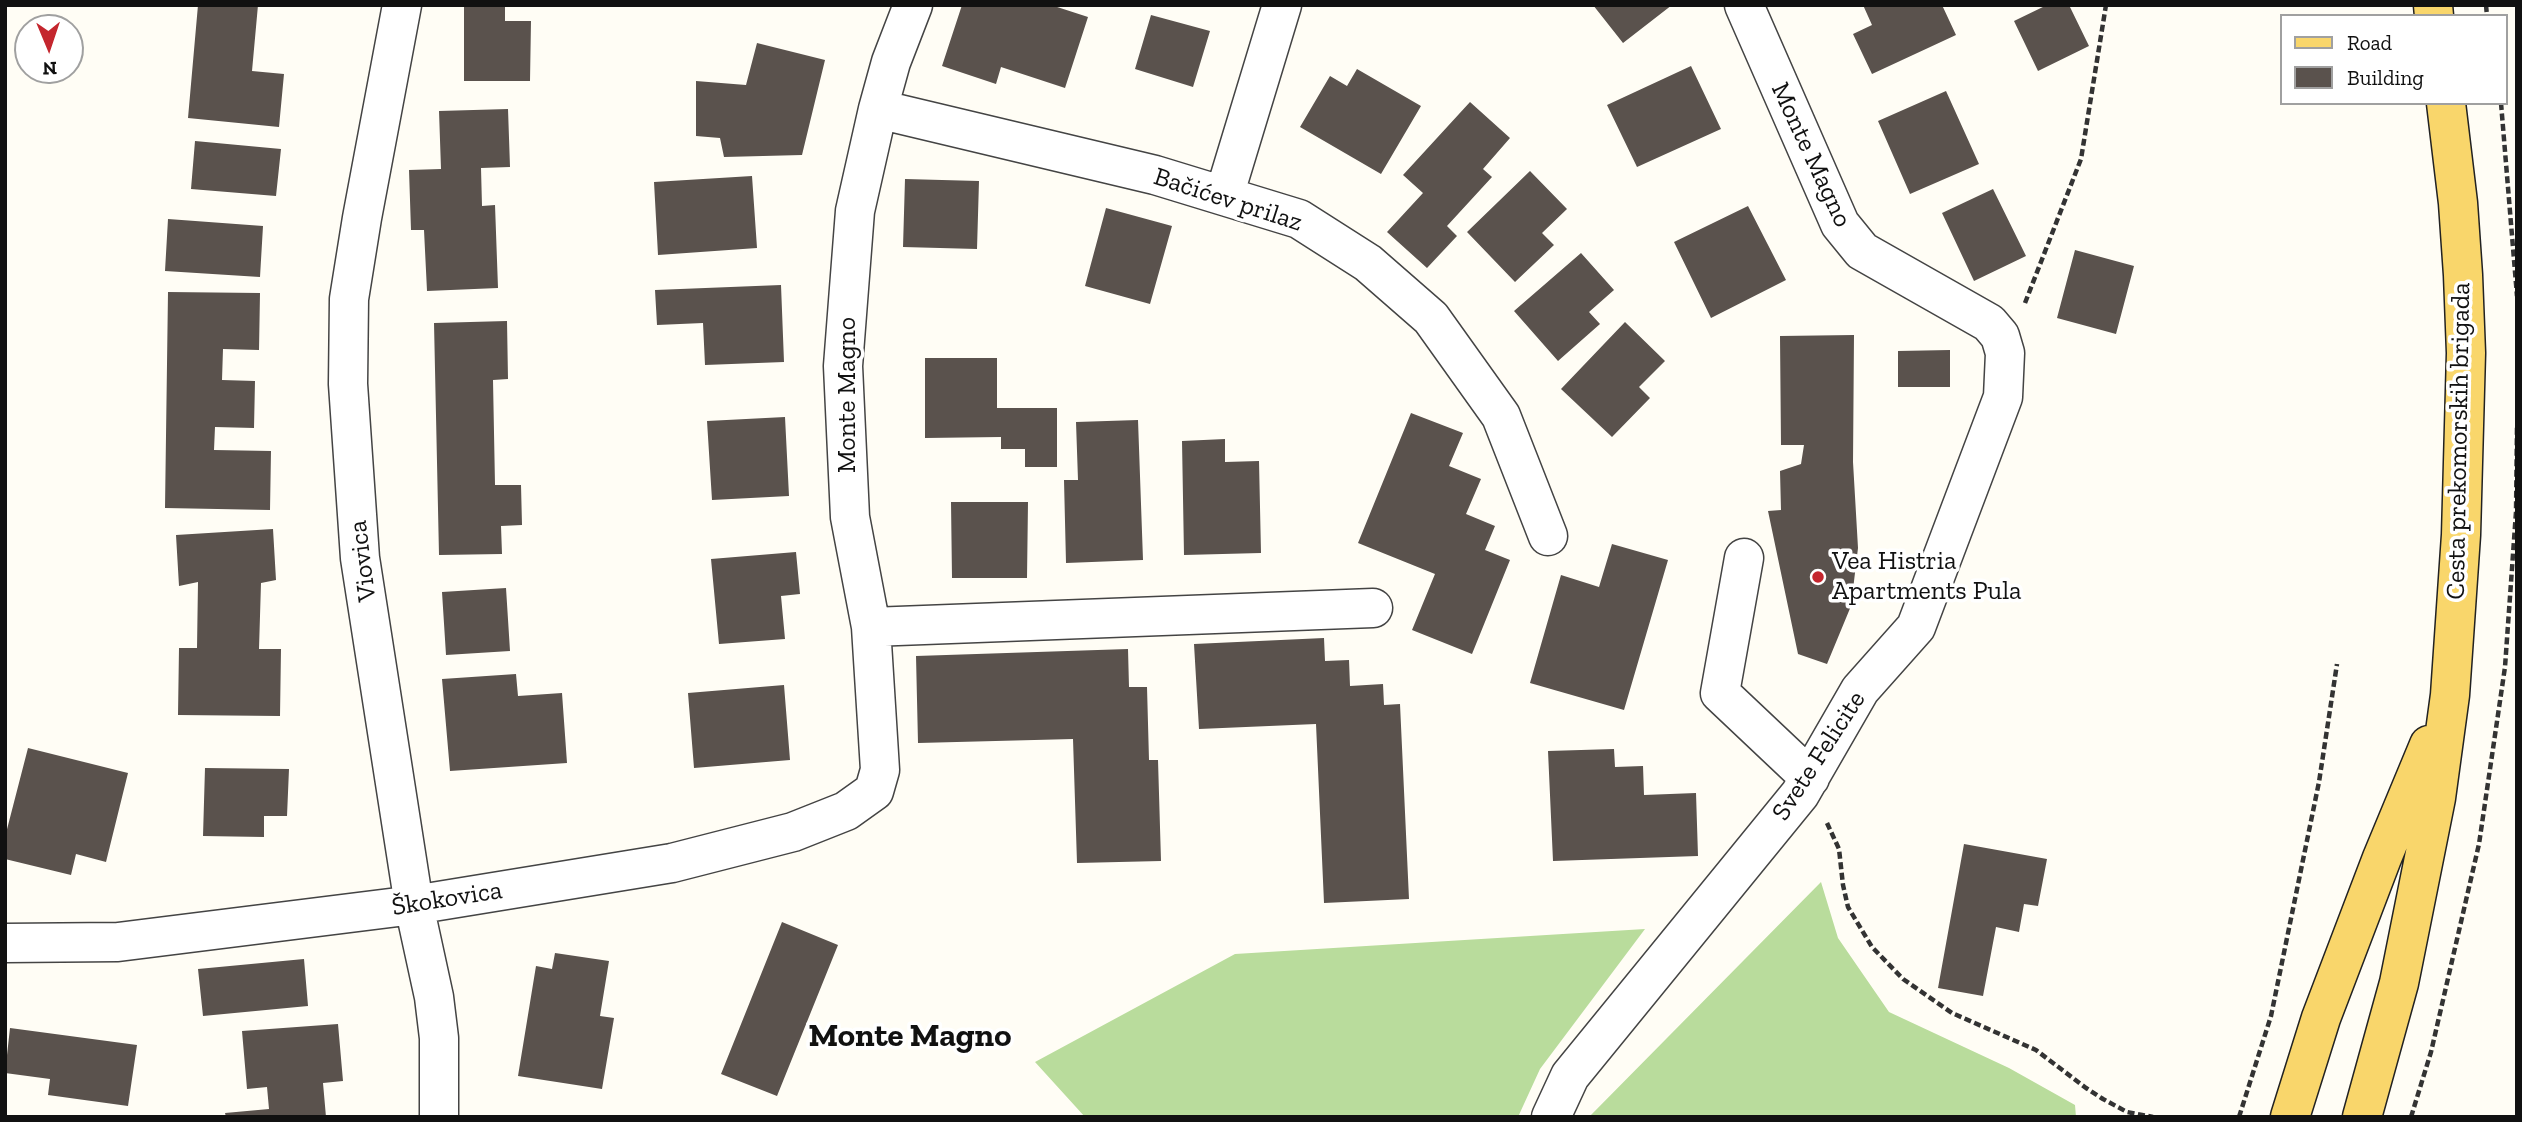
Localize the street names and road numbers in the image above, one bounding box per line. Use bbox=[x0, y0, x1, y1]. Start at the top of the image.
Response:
street label: Monte Magno bbox=[1764, 78, 1858, 232]
street label: Bačićev prilaz bbox=[1150, 161, 1306, 239]
street label: Cesta prekomorskih brigada bbox=[2441, 282, 2477, 600]
street label: Monte Magno bbox=[832, 317, 864, 473]
street label: Viovica bbox=[343, 519, 383, 603]
street label: Svete Felicite bbox=[1766, 685, 1872, 827]
street label: Škokovica bbox=[390, 875, 504, 923]

